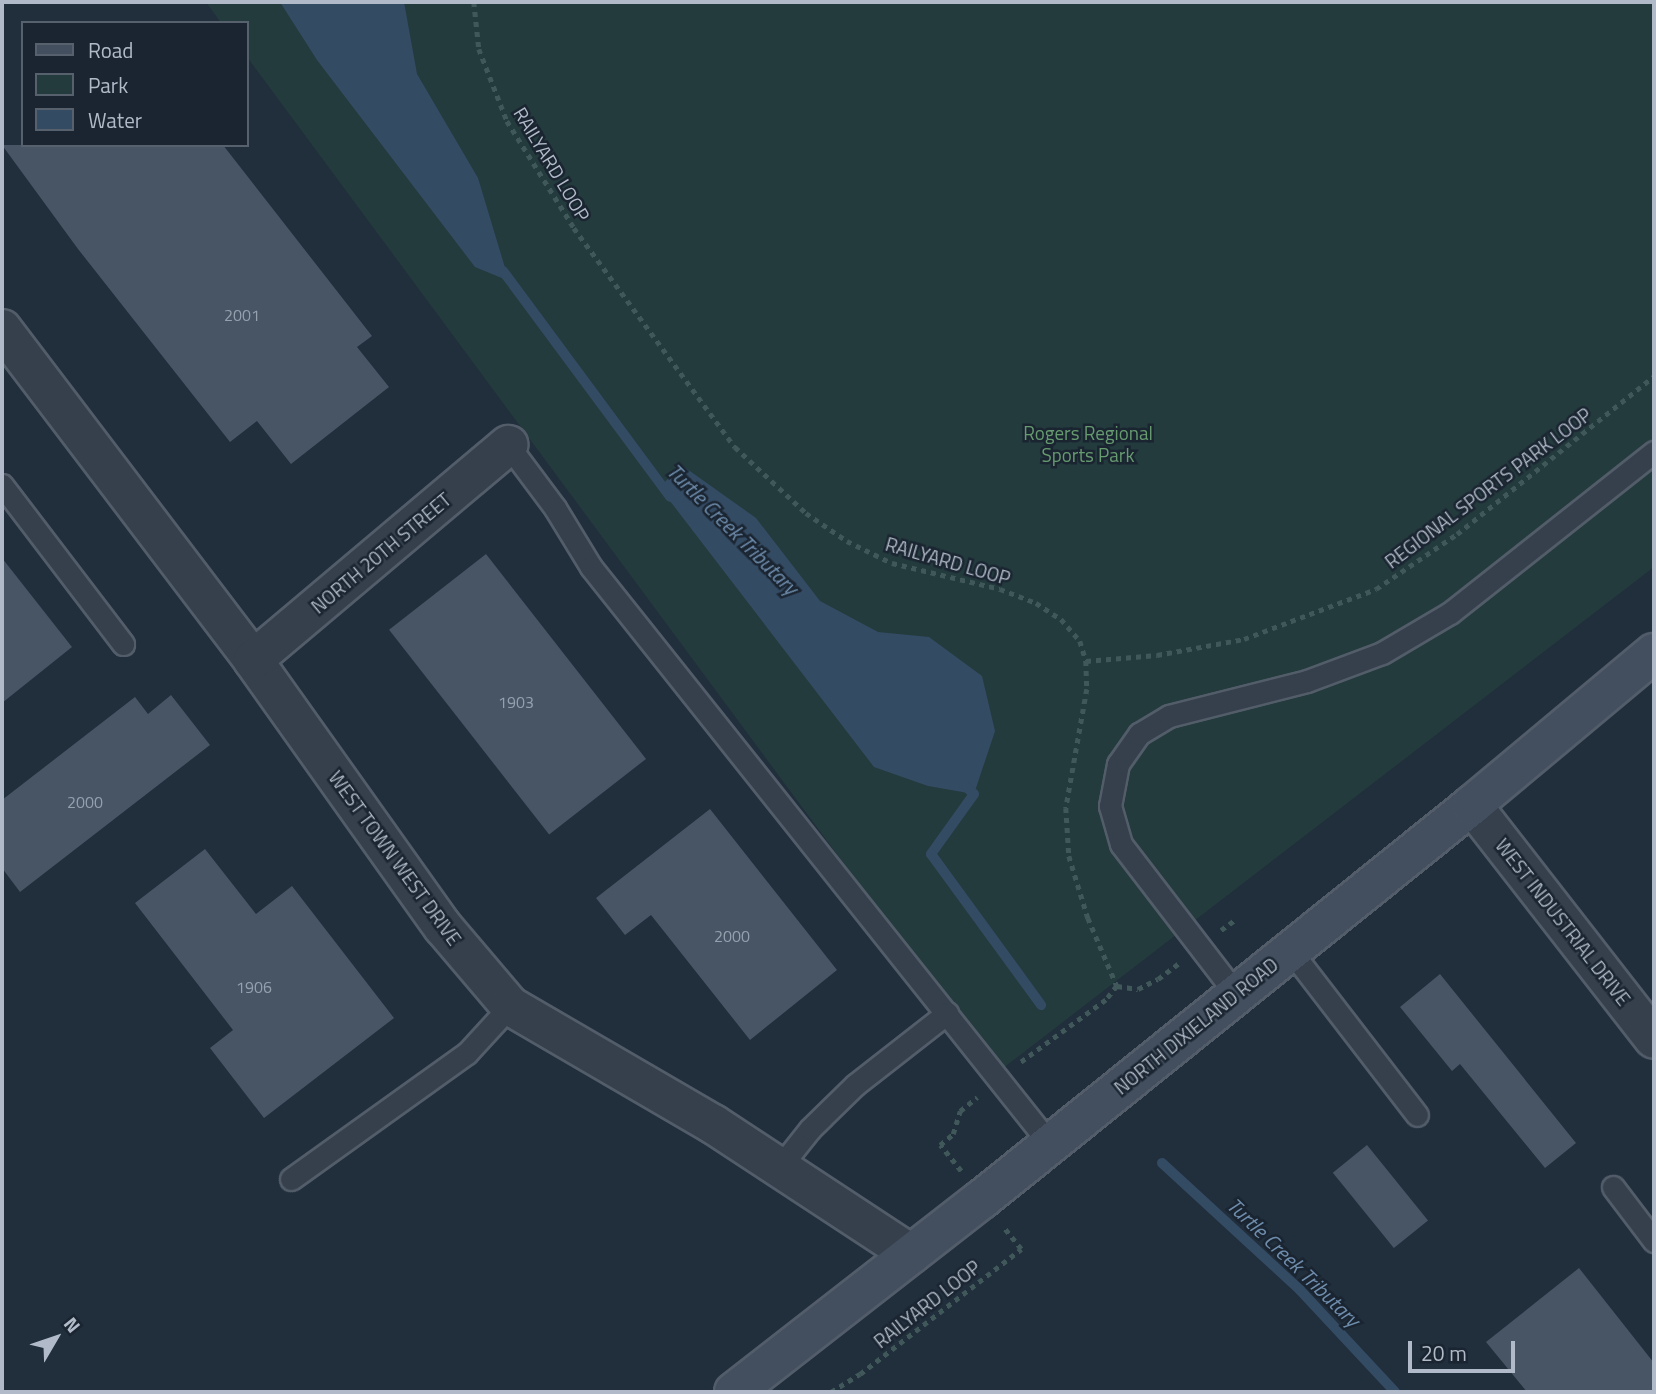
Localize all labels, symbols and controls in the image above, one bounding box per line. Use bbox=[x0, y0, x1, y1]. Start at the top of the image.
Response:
legend bbox=[21, 21, 248, 147]
text: Road bbox=[88, 34, 133, 66]
text: Park bbox=[88, 69, 128, 101]
street label: RAILYARD LOOP bbox=[509, 103, 595, 225]
text: Water bbox=[88, 104, 142, 136]
house number: 2001 bbox=[224, 305, 260, 325]
street label: REGIONAL SPORTS PARK LOOP bbox=[1380, 403, 1596, 573]
park label: Rogers Regional Sports Park bbox=[1023, 422, 1153, 466]
water label: Turtle Creek Tributary bbox=[662, 458, 804, 600]
street label: NORTH 20TH STREET bbox=[307, 488, 455, 618]
street label: RAILYARD LOOP bbox=[883, 532, 1013, 590]
house number: 1903 bbox=[498, 692, 534, 712]
street label: WEST TOWN WEST DRIVE bbox=[324, 766, 466, 950]
house number: 2000 bbox=[67, 792, 103, 812]
street label: WEST INDUSTRIAL DRIVE bbox=[1491, 834, 1635, 1010]
house number: 2000 bbox=[714, 926, 750, 946]
street label: NORTH DIXIELAND ROAD bbox=[1110, 953, 1282, 1099]
house number: 1906 bbox=[236, 977, 272, 997]
water label: Turtle Creek Tributary bbox=[1222, 1192, 1366, 1332]
street label: RAILYARD LOOP bbox=[869, 1255, 985, 1353]
north arrow bbox=[21, 1303, 91, 1373]
text: N bbox=[57, 1310, 88, 1339]
scale bar bbox=[1411, 1328, 1518, 1372]
text: 20 m bbox=[1421, 1337, 1467, 1369]

